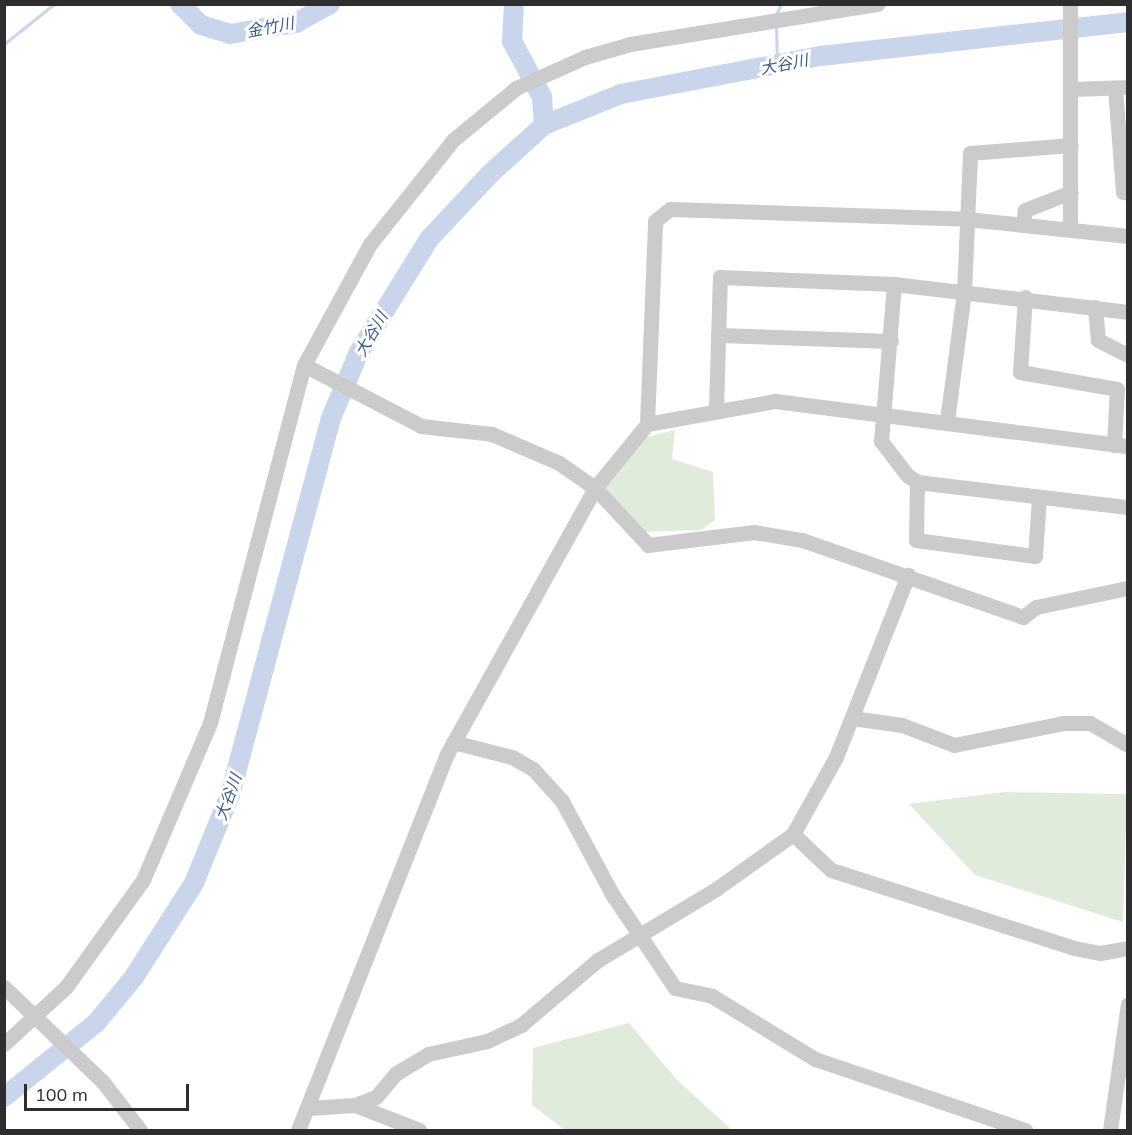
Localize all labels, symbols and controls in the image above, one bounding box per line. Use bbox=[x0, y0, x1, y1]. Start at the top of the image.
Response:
water label: 金竹川 bbox=[245, 13, 295, 41]
water label: 大谷川 bbox=[759, 50, 809, 78]
water label: 大谷川 bbox=[351, 308, 391, 360]
water label: 大谷川 bbox=[211, 771, 245, 823]
scale bar bbox=[27, 1072, 192, 1110]
text: 100 m bbox=[35, 1083, 88, 1106]

